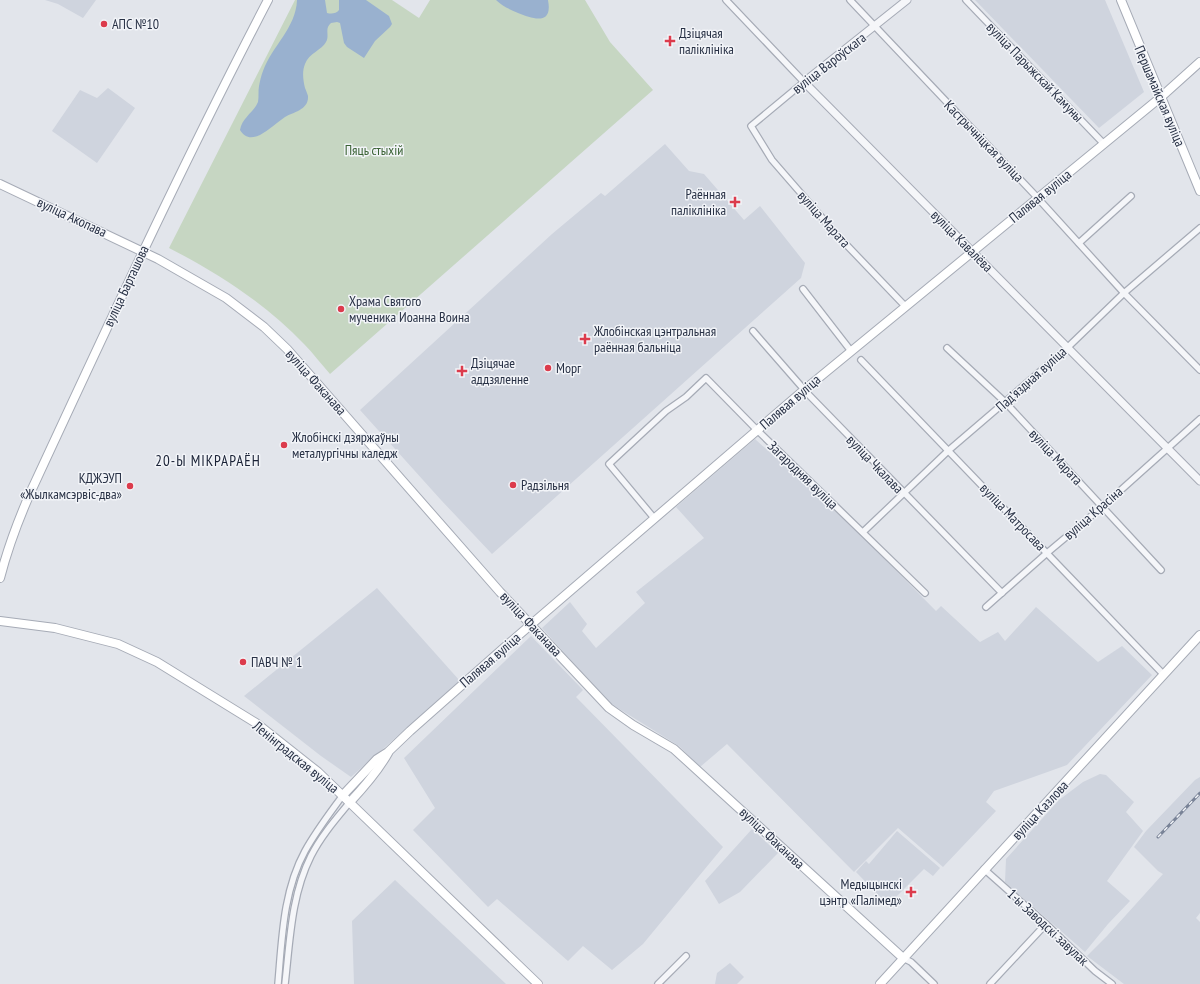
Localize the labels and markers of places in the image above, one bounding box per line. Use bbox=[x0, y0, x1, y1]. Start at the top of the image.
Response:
place label: АПС №10 bbox=[112, 15, 159, 33]
marker: АПС №10 bbox=[99, 19, 109, 29]
place label: Дзіцячая паліклініка bbox=[679, 24, 734, 58]
marker: Дзіцячая паліклініка bbox=[664, 35, 676, 47]
place label: Раённая паліклініка bbox=[671, 185, 726, 219]
marker: Раённая паліклініка bbox=[729, 196, 741, 208]
place label: Храма Святого мученика Иоанна Воина bbox=[349, 292, 470, 326]
marker: Храма Святого мученика Иоанна Воина bbox=[336, 304, 346, 314]
place label: Жлобінская цэнтральная раённая бальніца bbox=[593, 322, 716, 356]
marker: Жлобінская цэнтральная раённая бальніца bbox=[579, 333, 591, 345]
place label: Дзіцячае аддзяленне bbox=[471, 354, 529, 388]
place label: Морг bbox=[556, 359, 582, 377]
marker: Морг bbox=[543, 363, 553, 373]
marker: Дзіцячае аддзяленне bbox=[456, 365, 468, 377]
place label: Жлобінскі дзяржаўны металургічны каледж bbox=[291, 428, 399, 462]
marker: Жлобінскі дзяржаўны металургічны каледж bbox=[279, 440, 289, 450]
place label: КДЖЭУП «Жылкамсэрвіс-два» bbox=[20, 469, 122, 503]
place label: Радзільня bbox=[521, 476, 569, 494]
marker: Радзільня bbox=[508, 480, 518, 490]
marker: КДЖЭУП «Жылкамсэрвіс-два» bbox=[125, 481, 135, 491]
place label: ПАВЧ № 1 bbox=[251, 653, 302, 671]
marker: ПАВЧ № 1 bbox=[238, 657, 248, 667]
place label: Медыцынскі цэнтр «Палімед» bbox=[819, 875, 902, 909]
marker: Медыцынскі цэнтр «Палімед» bbox=[905, 886, 917, 898]

